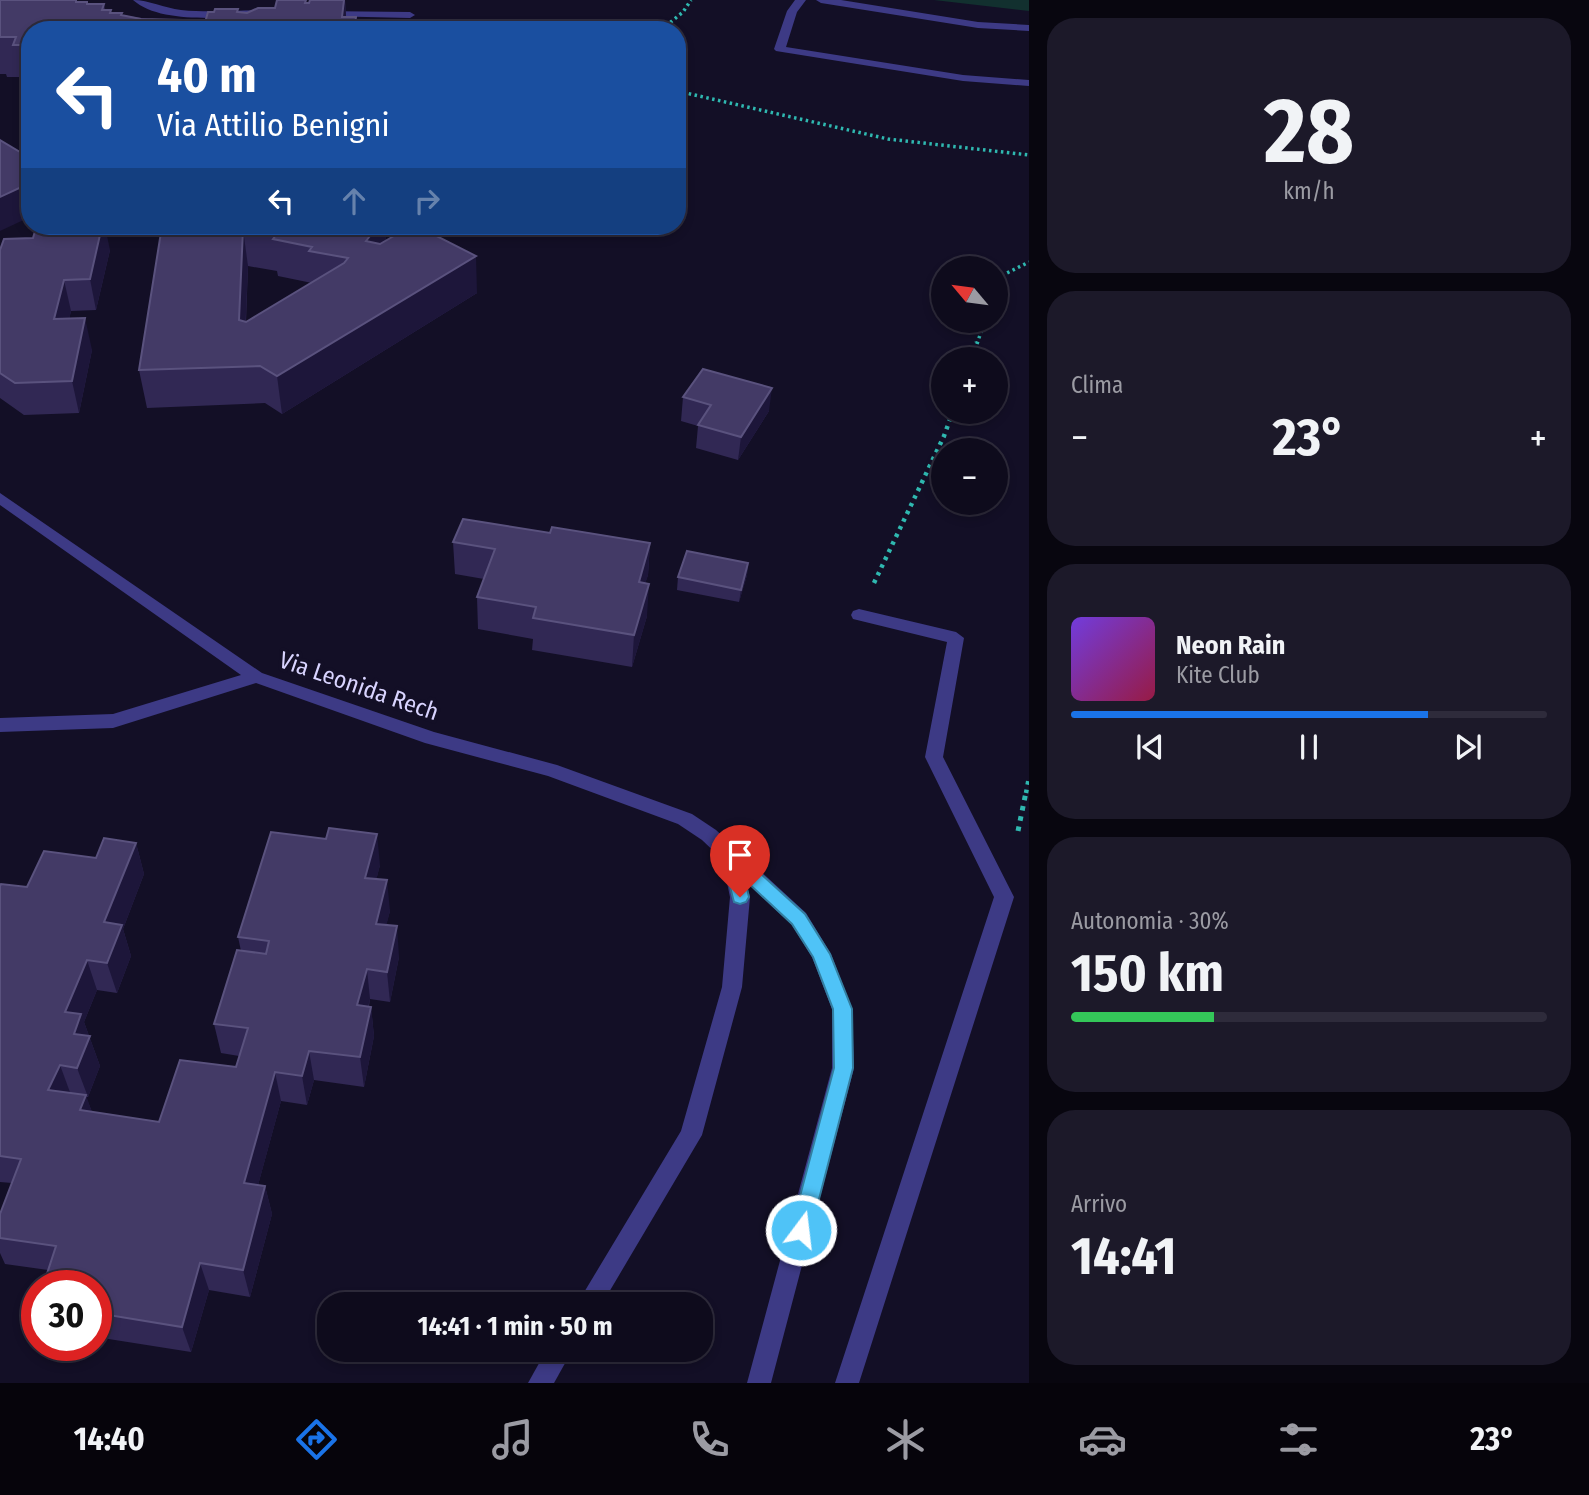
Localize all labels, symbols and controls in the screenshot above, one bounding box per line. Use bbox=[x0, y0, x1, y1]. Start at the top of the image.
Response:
text: 40 m bbox=[157, 46, 257, 105]
icon: left bbox=[42, 49, 133, 140]
text: 28 bbox=[1264, 77, 1354, 186]
text: Via Attilio Benigni bbox=[157, 106, 389, 144]
text: km/h bbox=[1283, 177, 1335, 205]
icon: left bbox=[262, 182, 300, 220]
icon: ahead bbox=[335, 182, 373, 220]
icon: right bbox=[408, 182, 446, 220]
north arrow bbox=[931, 256, 1008, 332]
map controls bbox=[931, 256, 1008, 515]
button: + bbox=[931, 347, 1008, 424]
text: Clima bbox=[1071, 371, 1123, 399]
text: 23° bbox=[1272, 406, 1345, 469]
text: − bbox=[1071, 415, 1088, 461]
text: + bbox=[1530, 415, 1547, 461]
button: − bbox=[931, 438, 1008, 515]
text: Neon Rain bbox=[1176, 630, 1285, 661]
street label: Via Leonida Rech bbox=[276, 646, 442, 726]
text: Kite Club bbox=[1176, 661, 1260, 689]
icon: previous bbox=[1131, 728, 1169, 766]
icon: pause bbox=[1290, 728, 1328, 766]
icon: next bbox=[1449, 728, 1487, 766]
pin bbox=[710, 825, 770, 897]
icon: arrive bbox=[721, 836, 759, 874]
text: Autonomia · 30% bbox=[1071, 907, 1229, 935]
text: 150 km bbox=[1071, 942, 1224, 1005]
text: Arrivo bbox=[1071, 1190, 1127, 1218]
position arrow bbox=[764, 1193, 838, 1267]
text: 14:41 bbox=[1071, 1225, 1177, 1288]
speed limit sign: 30 bbox=[21, 1270, 112, 1361]
text: 14:41 · 1 min · 50 m bbox=[417, 1311, 613, 1342]
icon: directions bbox=[292, 1415, 341, 1464]
icon: music bbox=[488, 1415, 537, 1464]
icon: phone bbox=[685, 1415, 734, 1464]
icon: climate bbox=[881, 1415, 930, 1464]
icon: car bbox=[1078, 1415, 1127, 1464]
icon: filters bbox=[1274, 1415, 1323, 1464]
text: 14:40 bbox=[74, 1420, 145, 1458]
text: 23° bbox=[1470, 1420, 1515, 1458]

